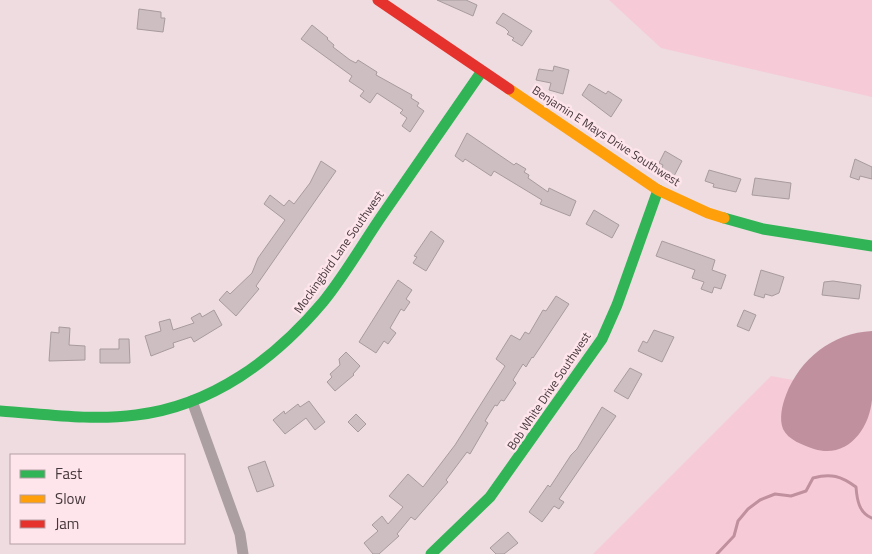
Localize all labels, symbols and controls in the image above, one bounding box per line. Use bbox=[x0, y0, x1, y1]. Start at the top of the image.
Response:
street label: Benjamin E Mays Drive Southwest bbox=[528, 80, 685, 191]
street label: Mockingbird Lane Southwest bbox=[289, 186, 389, 317]
street label: Bob White Drive Southwest bbox=[502, 327, 596, 454]
legend bbox=[10, 454, 185, 544]
text: Fast bbox=[55, 462, 83, 485]
text: Slow bbox=[55, 487, 86, 510]
text: Jam bbox=[55, 512, 79, 535]

